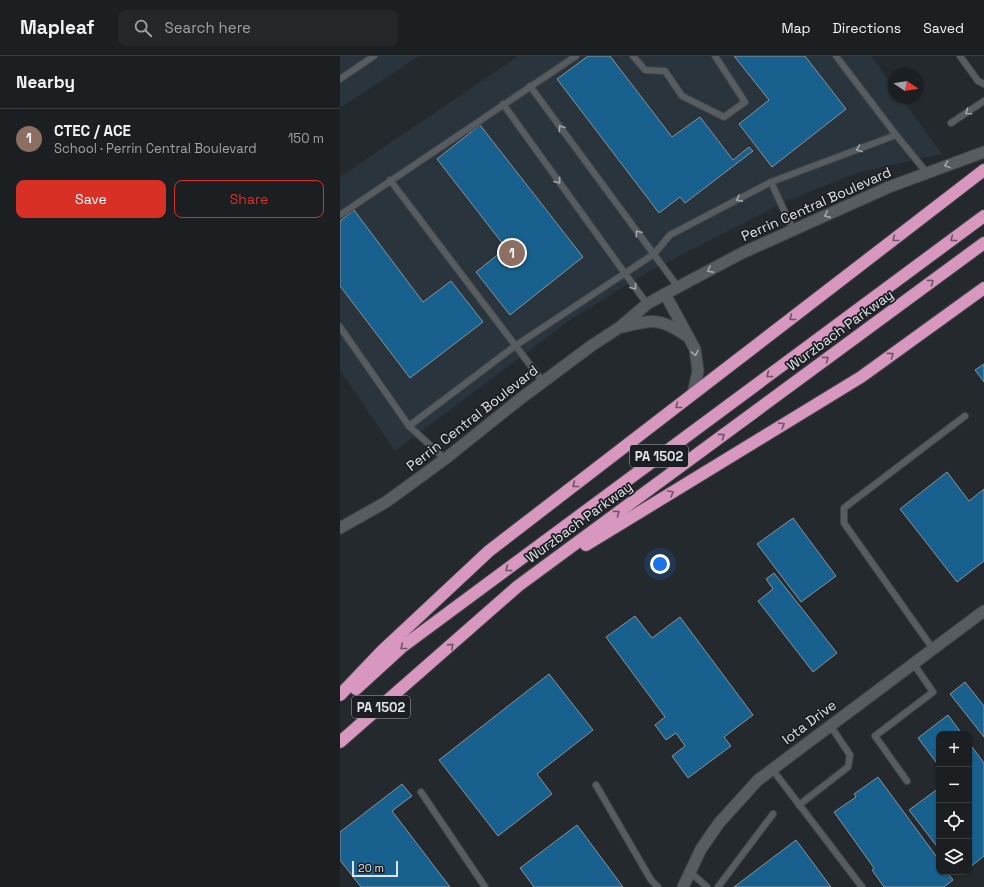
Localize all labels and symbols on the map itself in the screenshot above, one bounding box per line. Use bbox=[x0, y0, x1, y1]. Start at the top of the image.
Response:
north arrow bbox=[888, 68, 924, 104]
one-way arrow bbox=[965, 107, 972, 114]
one-way arrow bbox=[559, 126, 566, 133]
one-way arrow bbox=[856, 144, 863, 152]
one-way arrow bbox=[944, 161, 951, 169]
street label: Perrin Central Boulevard bbox=[738, 163, 894, 245]
one-way arrow bbox=[554, 177, 561, 184]
one-way arrow bbox=[736, 194, 744, 201]
one-way arrow bbox=[824, 210, 831, 218]
one-way arrow bbox=[635, 230, 643, 237]
one-way arrow bbox=[892, 234, 899, 241]
one-way arrow bbox=[950, 234, 957, 241]
pin: 1 bbox=[499, 238, 525, 268]
one-way arrow bbox=[706, 265, 714, 273]
one-way arrow bbox=[927, 279, 934, 287]
one-way arrow bbox=[629, 283, 637, 290]
street label: Wurzbach Parkway bbox=[783, 285, 897, 375]
one-way arrow bbox=[789, 313, 796, 320]
one-way arrow bbox=[690, 350, 698, 357]
one-way arrow bbox=[887, 353, 894, 360]
one-way arrow bbox=[822, 357, 829, 364]
street label: Perrin Central Boulevard bbox=[403, 361, 541, 475]
one-way arrow bbox=[767, 370, 774, 377]
one-way arrow bbox=[675, 401, 682, 408]
one-way arrow bbox=[778, 423, 785, 430]
one-way arrow bbox=[717, 434, 724, 441]
road number: PA 1502 bbox=[630, 445, 688, 467]
street label: Wurzbach Parkway bbox=[522, 477, 636, 567]
one-way arrow bbox=[572, 480, 579, 487]
one-way arrow bbox=[667, 490, 674, 498]
one-way arrow bbox=[613, 510, 620, 518]
your location bbox=[650, 554, 670, 574]
one-way arrow bbox=[505, 564, 512, 571]
one-way arrow bbox=[401, 642, 408, 649]
one-way arrow bbox=[446, 643, 454, 650]
road number: PA 1502 bbox=[352, 696, 410, 718]
street label: Iota Drive bbox=[778, 696, 840, 748]
scale bar bbox=[352, 859, 398, 878]

